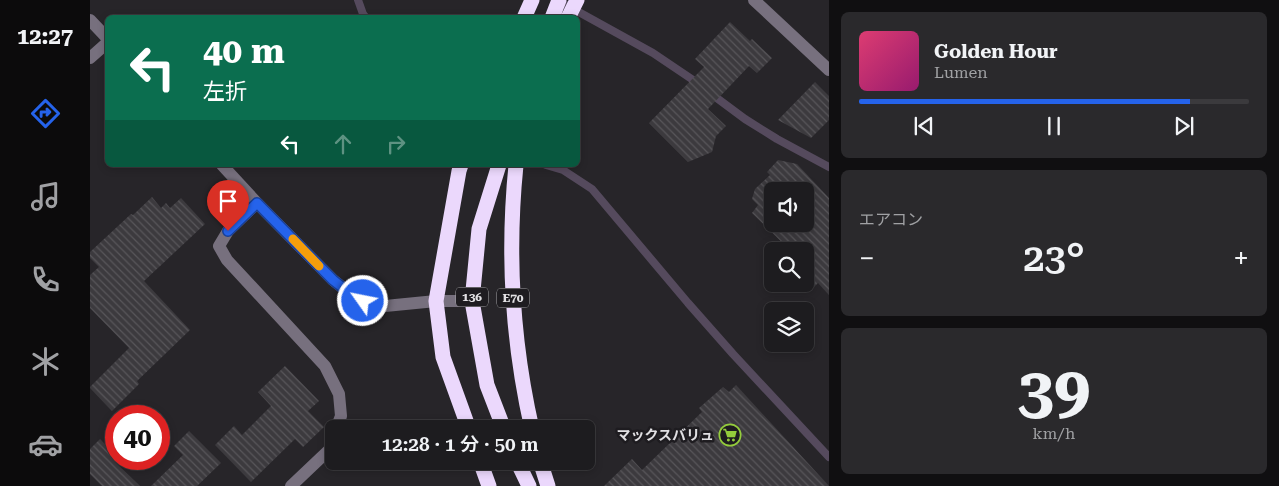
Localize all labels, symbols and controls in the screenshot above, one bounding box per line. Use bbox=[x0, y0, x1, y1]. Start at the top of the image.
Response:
text: 12:27 bbox=[17, 24, 73, 49]
text: 40 m bbox=[203, 31, 285, 72]
icon: left bbox=[120, 35, 185, 100]
text: Golden Hour bbox=[934, 40, 1058, 63]
text: Lumen bbox=[934, 63, 988, 82]
text: 左折 bbox=[203, 79, 247, 104]
icon: directions bbox=[28, 96, 63, 131]
icon: previous bbox=[910, 112, 938, 140]
icon: pause bbox=[1040, 112, 1068, 140]
icon: next bbox=[1170, 112, 1198, 140]
icon: left bbox=[276, 130, 304, 158]
icon: ahead bbox=[329, 130, 357, 158]
icon: right bbox=[382, 130, 410, 158]
icon: music bbox=[28, 179, 63, 214]
pin bbox=[207, 180, 249, 231]
map controls bbox=[764, 182, 814, 352]
button: sound bbox=[764, 182, 814, 232]
icon: arrive bbox=[214, 187, 242, 215]
text: エアコン bbox=[859, 210, 923, 229]
text: 23° bbox=[1023, 236, 1085, 280]
button: search bbox=[764, 242, 814, 292]
text: − bbox=[859, 242, 875, 275]
text: + bbox=[1233, 242, 1249, 275]
icon: phone bbox=[28, 262, 63, 297]
position arrow bbox=[336, 274, 388, 326]
road number: 136 bbox=[456, 288, 488, 306]
road number: E70 bbox=[497, 288, 529, 308]
button: layers bbox=[764, 302, 814, 352]
icon: climate bbox=[28, 344, 63, 379]
text: 39 bbox=[1018, 353, 1090, 429]
speed limit sign: 40 bbox=[105, 405, 170, 470]
supermarket icon: マックスバリュ bbox=[718, 423, 742, 447]
text: km/h bbox=[1033, 424, 1075, 443]
icon: car bbox=[28, 427, 63, 462]
place label: マックスバリュ bbox=[616, 427, 714, 443]
text: 12:28 · 1 分 · 50 m bbox=[381, 433, 539, 456]

